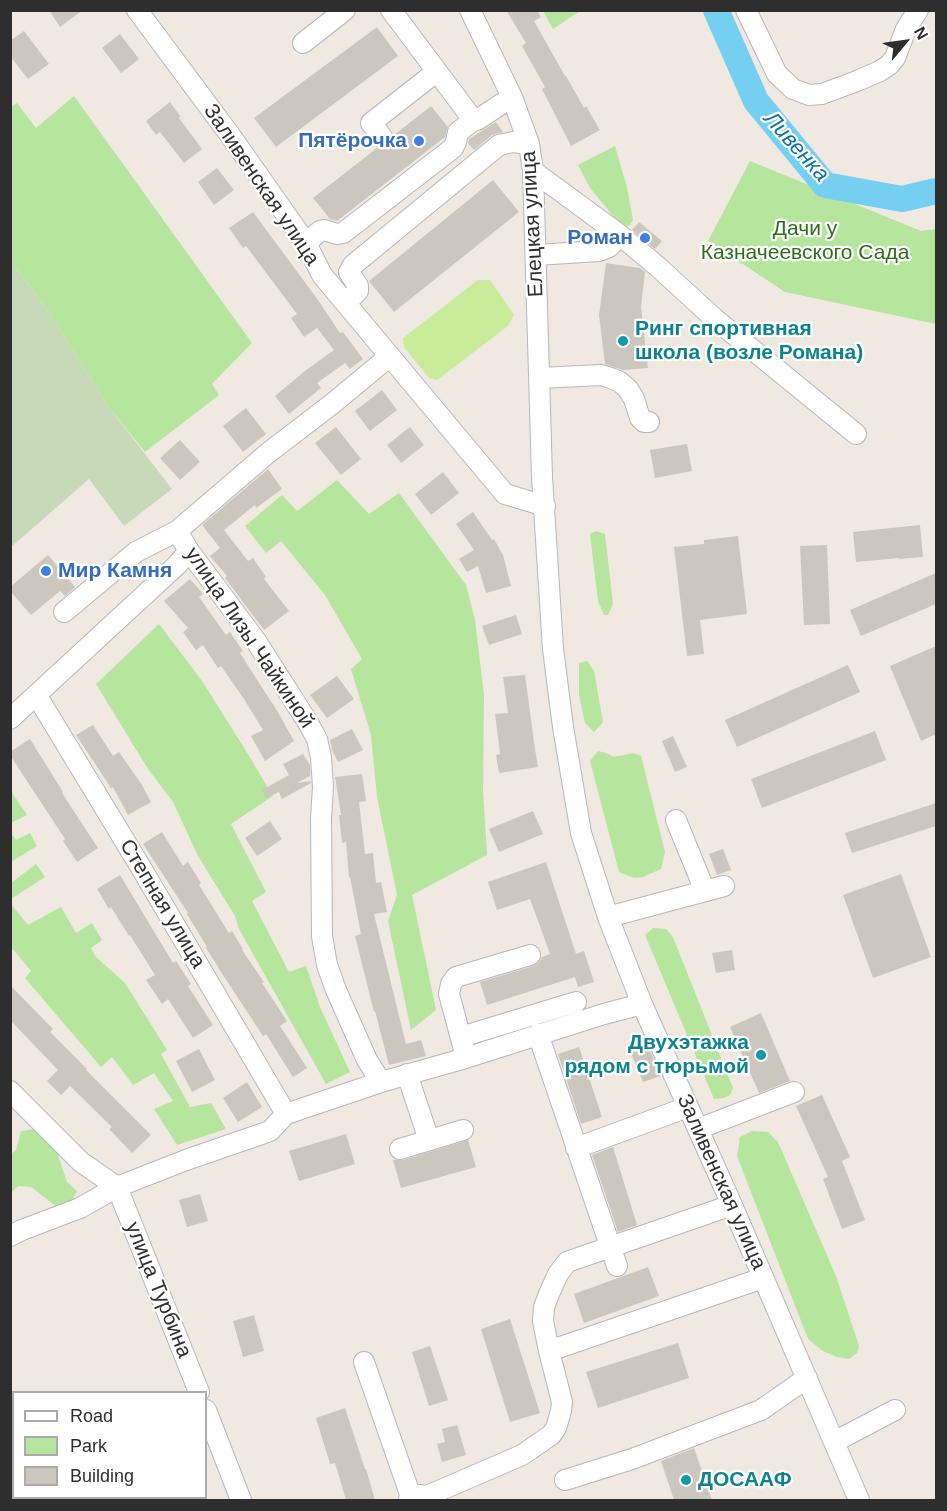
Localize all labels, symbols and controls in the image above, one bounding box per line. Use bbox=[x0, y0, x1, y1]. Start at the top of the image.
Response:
north arrow bbox=[875, 12, 935, 72]
text: N bbox=[911, 24, 931, 42]
street label: Заливенская улица bbox=[198, 99, 324, 271]
water label: Ливенка bbox=[758, 106, 834, 188]
place label: Пятёрочка bbox=[298, 128, 407, 154]
marker: Пятёрочка bbox=[412, 134, 426, 148]
street label: Елецкая улица bbox=[517, 150, 549, 298]
park label: Дачи у Казначеевского Сада bbox=[701, 216, 909, 266]
place label: Роман bbox=[567, 225, 633, 251]
marker: Роман bbox=[638, 231, 652, 245]
place label: Ринг спортивная школа (возле Романа) bbox=[635, 316, 863, 366]
marker: Ринг спортивная школа (возле Романа) bbox=[616, 334, 630, 348]
street label: улица Лизы Чайкиной bbox=[179, 543, 319, 733]
place label: Мир Камня bbox=[58, 558, 172, 584]
marker: Мир Камня bbox=[39, 564, 53, 578]
street label: Степная улица bbox=[114, 835, 210, 973]
place label: Двухэтажка рядом с тюрьмой bbox=[564, 1030, 749, 1080]
marker: Двухэтажка рядом с тюрьмой bbox=[754, 1048, 768, 1062]
street label: Заливенская улица bbox=[671, 1090, 771, 1274]
street label: улица Турбина bbox=[119, 1218, 197, 1362]
legend bbox=[12, 1391, 207, 1499]
text: Road bbox=[70, 1406, 113, 1426]
text: Park bbox=[70, 1436, 107, 1456]
text: Building bbox=[70, 1466, 134, 1486]
place label: ДОСААФ bbox=[698, 1467, 792, 1493]
marker: ДОСААФ bbox=[679, 1473, 693, 1487]

